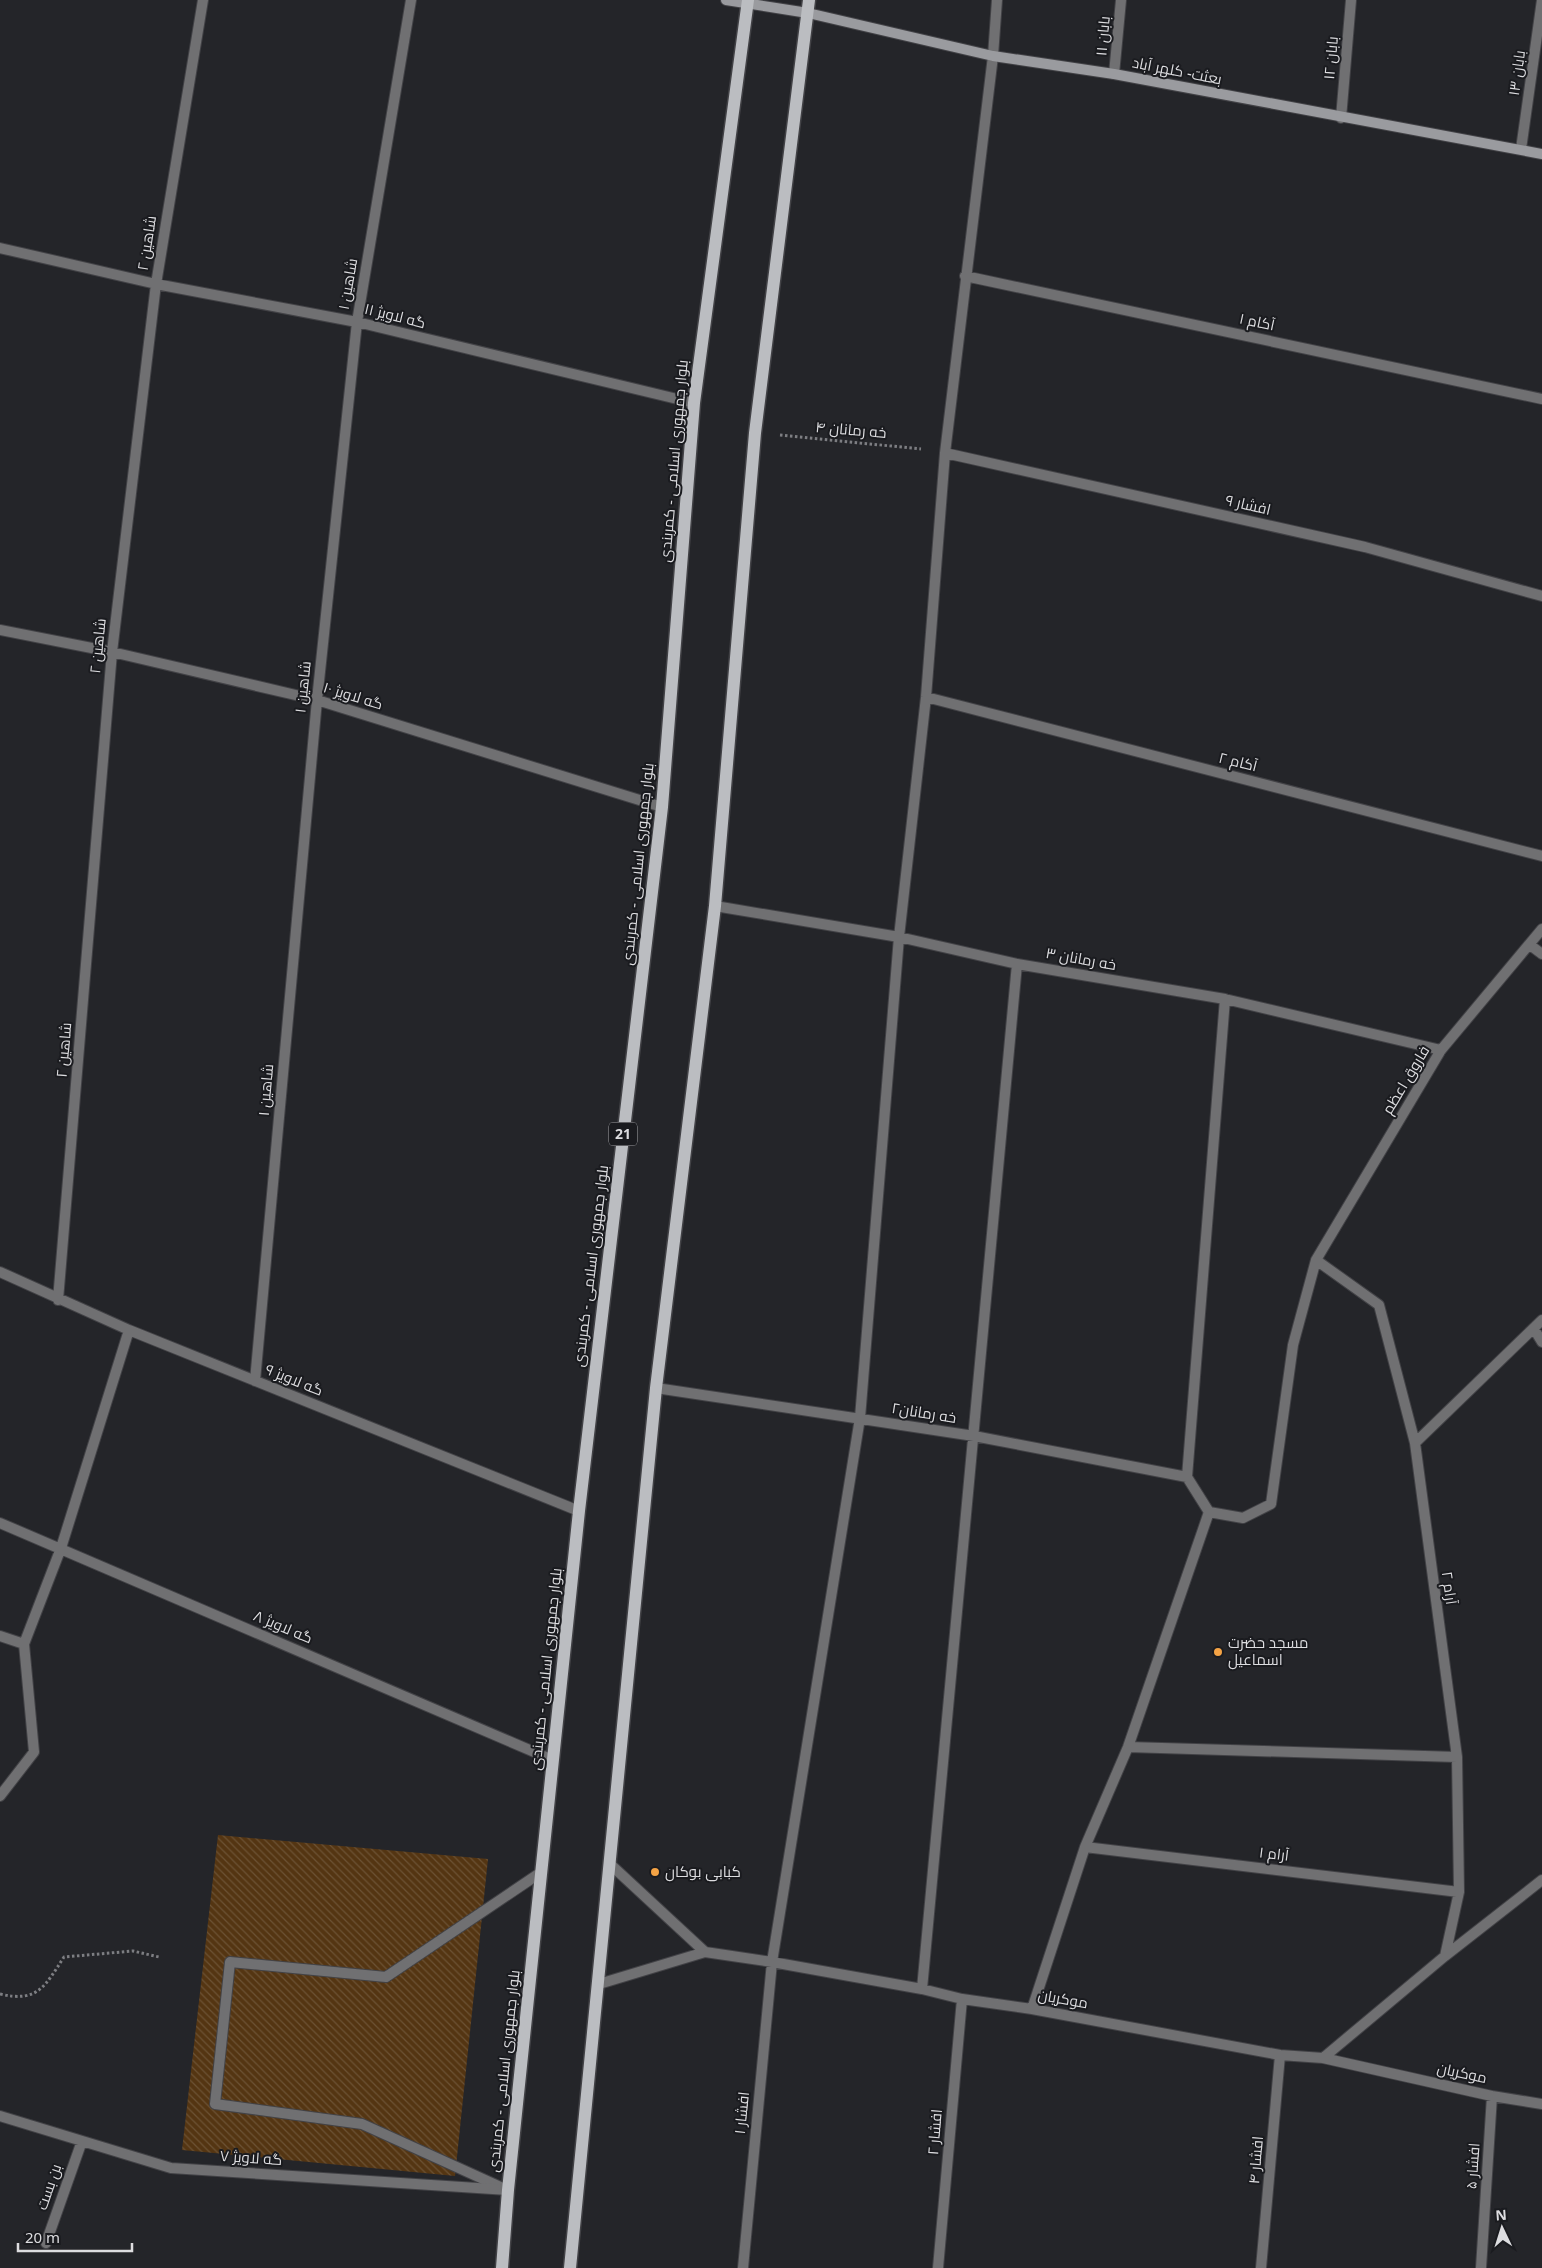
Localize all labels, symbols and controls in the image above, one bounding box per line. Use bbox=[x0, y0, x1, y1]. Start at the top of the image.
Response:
street label: بابان ۱۱ bbox=[1090, 15, 1115, 57]
street label: بابان ۱۲ bbox=[1318, 35, 1343, 80]
street label: بابان ۱۳ bbox=[1503, 49, 1530, 97]
street label: بعثت- کلهر آباد bbox=[1130, 52, 1224, 89]
street label: شاهین ۲ bbox=[132, 214, 161, 272]
street label: شاهین ۱ bbox=[333, 256, 362, 311]
street label: گه لاویژ ۱۱ bbox=[363, 298, 428, 332]
street label: آکام ۱ bbox=[1237, 308, 1277, 336]
street label: بلوار جمهوری اسلامی - کمربندی bbox=[654, 359, 693, 563]
street label: خه رمانان ۴ bbox=[815, 416, 887, 443]
street label: افشار ۹ bbox=[1224, 489, 1273, 519]
street label: شاهین ۲ bbox=[84, 617, 111, 675]
street label: شاهین ۱ bbox=[289, 660, 316, 714]
street label: گه لاویژ ۱۰ bbox=[321, 677, 386, 714]
street label: آکام ۲ bbox=[1217, 747, 1260, 776]
street label: بلوار جمهوری اسلامی - کمربندی bbox=[616, 762, 659, 966]
street label: خه رمانان ۳ bbox=[1044, 942, 1118, 975]
street label: شاهین ۲ bbox=[51, 1021, 76, 1079]
street label: فاروق اعظم bbox=[1377, 1042, 1434, 1118]
street label: شاهین ۱ bbox=[253, 1063, 278, 1117]
road number: 21 bbox=[609, 1122, 637, 1146]
street label: بلوار جمهوری اسلامی - کمربندی bbox=[568, 1164, 613, 1368]
street label: گه لاویژ ۹ bbox=[262, 1358, 326, 1400]
street label: خه رمانان۲ bbox=[890, 1397, 958, 1428]
street label: بلوار جمهوری اسلامی - کمربندی bbox=[524, 1567, 567, 1771]
street label: آرام ۲ bbox=[1437, 1570, 1462, 1606]
street label: گه لاویژ ۸ bbox=[251, 1605, 316, 1647]
place label: مسجد حضرت اسماعیل bbox=[1228, 1632, 1308, 1670]
marker: مسجد حضرت اسماعیل bbox=[1212, 1646, 1224, 1658]
street label: آرام ۱ bbox=[1258, 1841, 1290, 1866]
place label: کبابی بوکان bbox=[665, 1861, 741, 1882]
marker: کبابی بوکان bbox=[649, 1866, 661, 1878]
street label: بلوار جمهوری اسلامی - کمربندی bbox=[482, 1969, 525, 2173]
street label: موکریان bbox=[1036, 1984, 1090, 2013]
street label: موکریان bbox=[1435, 2057, 1489, 2088]
street label: افشار ۱ bbox=[729, 2090, 753, 2135]
street label: افشار ۲ bbox=[922, 2108, 946, 2156]
street label: افشار ۴ bbox=[1243, 2135, 1267, 2185]
street label: افشار ۵ bbox=[1460, 2142, 1484, 2190]
street label: گه لاویژ ۷ bbox=[219, 2145, 283, 2169]
street label: بن بست bbox=[31, 2161, 66, 2213]
north arrow bbox=[1477, 2203, 1527, 2253]
text: N bbox=[1495, 2205, 1507, 2224]
scale bar bbox=[18, 2220, 131, 2252]
text: 20 m bbox=[25, 2227, 60, 2247]

